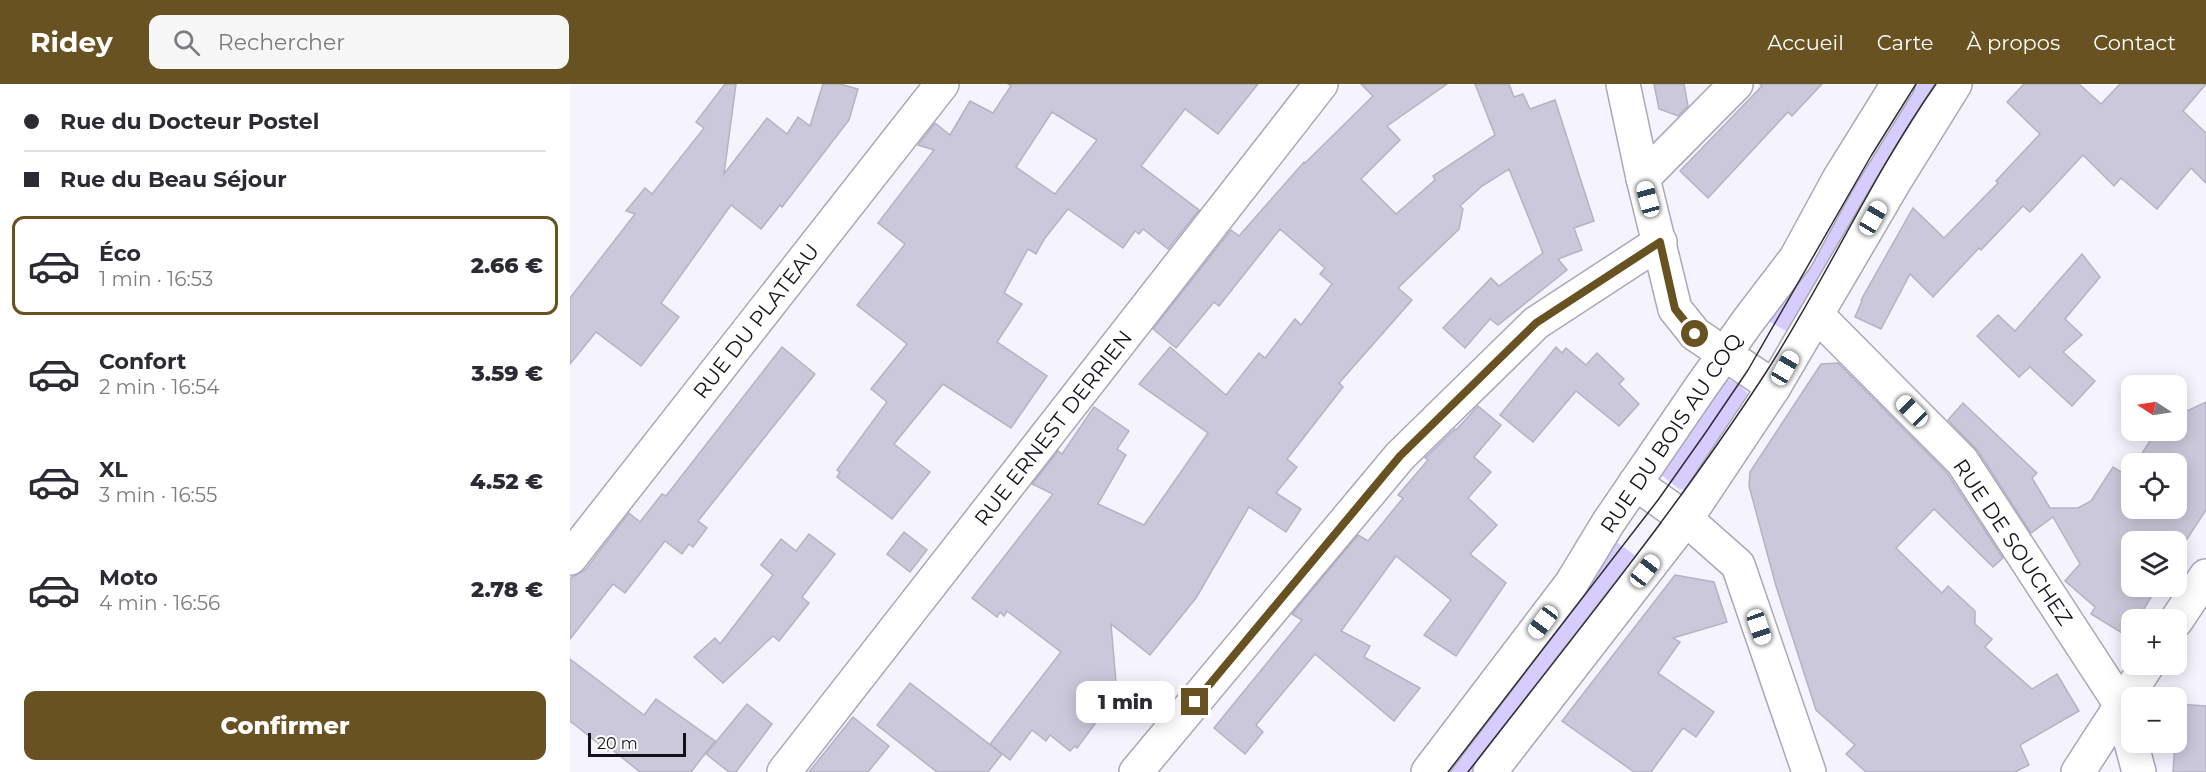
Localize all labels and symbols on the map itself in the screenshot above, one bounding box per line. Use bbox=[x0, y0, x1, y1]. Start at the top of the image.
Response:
car bbox=[1635, 179, 1661, 219]
car bbox=[1856, 198, 1890, 238]
street label: RUE DU PLATEAU bbox=[688, 238, 824, 404]
route start bbox=[1681, 320, 1708, 347]
street label: RUE ERNEST DERRIEN bbox=[969, 325, 1137, 531]
street label: RUE DU BOIS AU COQ bbox=[1595, 328, 1747, 538]
car bbox=[1768, 348, 1802, 388]
north arrow bbox=[2121, 375, 2187, 441]
car bbox=[1893, 392, 1931, 430]
street label: RUE DE SOUCHEZ bbox=[1948, 454, 2078, 630]
car bbox=[1627, 551, 1663, 591]
car bbox=[1525, 602, 1561, 642]
car bbox=[1745, 607, 1773, 647]
callout: 1 min bbox=[1075, 681, 1174, 723]
route end bbox=[1181, 688, 1208, 715]
scale bar bbox=[588, 730, 686, 758]

